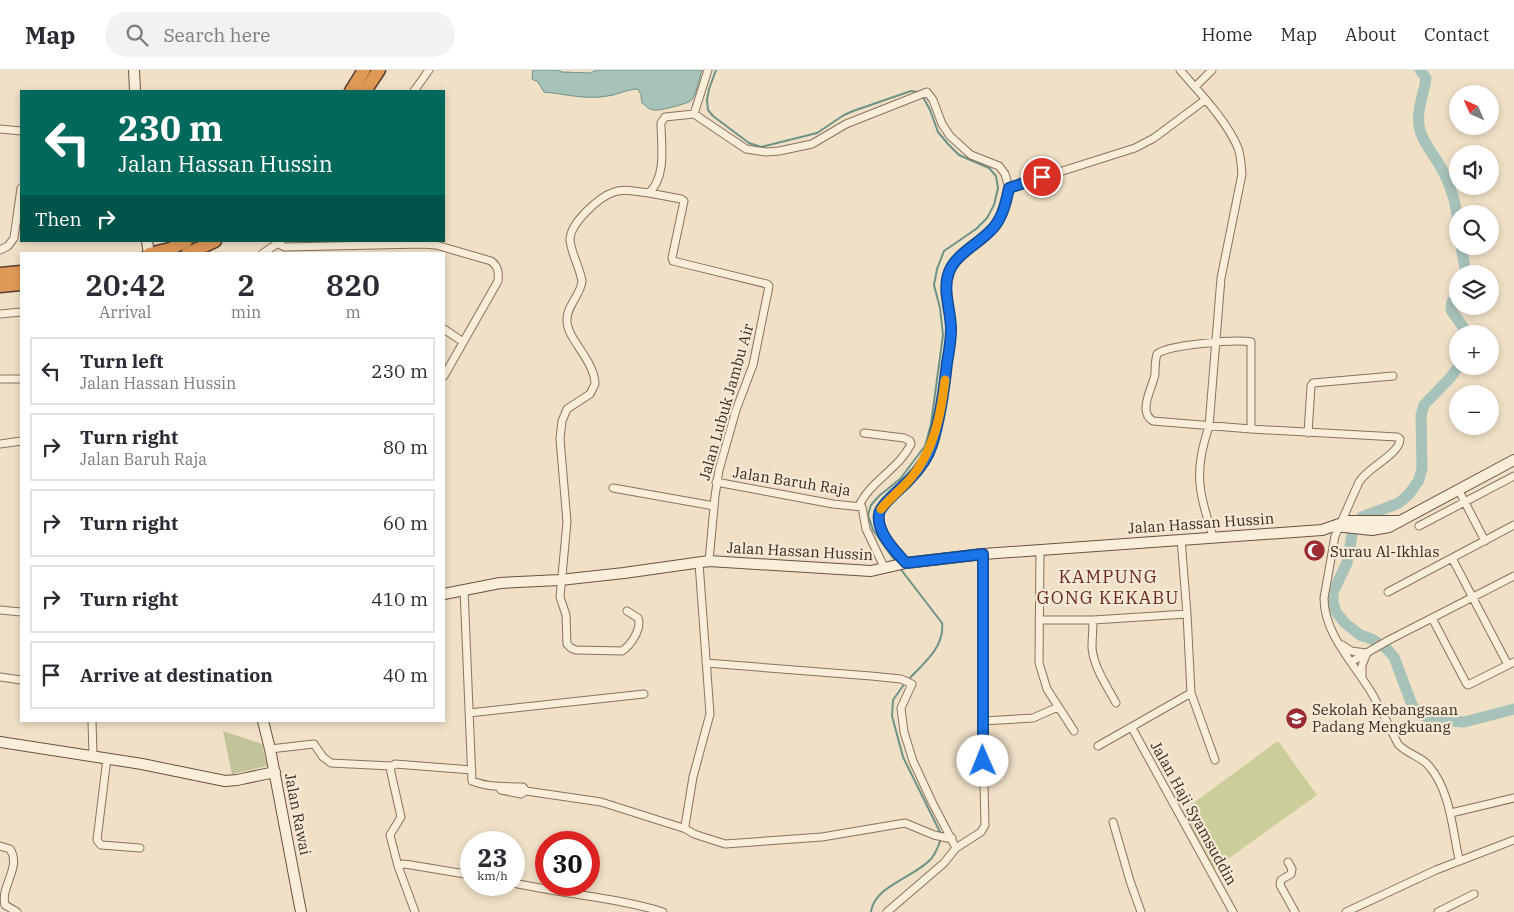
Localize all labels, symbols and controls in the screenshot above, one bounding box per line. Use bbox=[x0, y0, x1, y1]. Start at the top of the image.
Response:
search box bbox=[105, 12, 455, 57]
text: Map bbox=[25, 19, 75, 51]
icon: search bbox=[123, 21, 151, 49]
text: Search here bbox=[163, 23, 270, 47]
text: Home bbox=[1201, 23, 1253, 46]
text: Map bbox=[1281, 23, 1317, 46]
text: About bbox=[1345, 23, 1396, 46]
text: Contact bbox=[1424, 23, 1489, 46]
north arrow bbox=[1449, 85, 1499, 135]
map controls bbox=[1449, 85, 1499, 435]
text: 230 m bbox=[118, 105, 223, 151]
icon: left bbox=[35, 110, 100, 175]
button: sound bbox=[1449, 145, 1499, 195]
text: Jalan Hassan Hussin bbox=[118, 149, 333, 178]
pin bbox=[1021, 156, 1063, 198]
icon: arrive bbox=[1028, 163, 1056, 191]
icon: right bbox=[92, 205, 120, 233]
button: search bbox=[1449, 205, 1499, 255]
text: Then bbox=[35, 207, 82, 231]
text: 20:42 bbox=[85, 265, 166, 304]
text: 2 bbox=[237, 265, 255, 304]
text: 820 bbox=[326, 265, 380, 304]
button: layers bbox=[1449, 265, 1499, 315]
text: Arrival bbox=[99, 302, 151, 322]
text: min bbox=[231, 302, 261, 322]
text: m bbox=[345, 302, 361, 322]
street label: Jalan Lubuk Jambu Air bbox=[695, 321, 758, 482]
button: + bbox=[1449, 325, 1499, 375]
text: Turn left bbox=[80, 349, 163, 373]
icon: left bbox=[37, 357, 65, 385]
text: 230 m bbox=[371, 359, 428, 383]
text: Jalan Hassan Hussin bbox=[80, 373, 236, 393]
button: − bbox=[1449, 385, 1499, 435]
text: Turn right bbox=[80, 425, 178, 449]
icon: right bbox=[37, 433, 65, 461]
text: 80 m bbox=[383, 435, 428, 459]
text: Jalan Baruh Raja bbox=[80, 449, 207, 469]
street label: Jalan Baruh Raja bbox=[732, 462, 852, 500]
street label: Jalan Hassan Hussin bbox=[1127, 508, 1275, 538]
icon: right bbox=[37, 509, 65, 537]
text: Turn right bbox=[80, 511, 178, 535]
text: 60 m bbox=[383, 511, 428, 535]
street label: Jalan Hassan Hussin bbox=[726, 538, 874, 564]
mosque icon: Surau Al-Ikhlas bbox=[1302, 539, 1326, 563]
place label: Surau Al-Ikhlas bbox=[1330, 542, 1440, 561]
district label: KAMPUNG GONG KEKABU bbox=[1036, 565, 1180, 609]
icon: right bbox=[37, 585, 65, 613]
text: Turn right bbox=[80, 587, 178, 611]
text: 410 m bbox=[371, 587, 428, 611]
icon: arrive bbox=[37, 661, 65, 689]
text: Arrive at destination bbox=[80, 663, 273, 687]
text: 40 m bbox=[383, 663, 428, 687]
place label: Sekolah Kebangsaan Padang Mengkuang bbox=[1312, 700, 1458, 736]
school or university icon: Sekolah Kebangsaan Padang Mengkuang bbox=[1284, 706, 1308, 730]
position arrow bbox=[956, 734, 1008, 786]
street label: Jalan Haji Syamsuddin bbox=[1146, 738, 1242, 889]
street label: Jalan Rawai bbox=[281, 771, 315, 857]
speed limit sign: 30 bbox=[535, 831, 600, 896]
text: 23 bbox=[477, 841, 508, 874]
text: km/h bbox=[477, 868, 508, 883]

